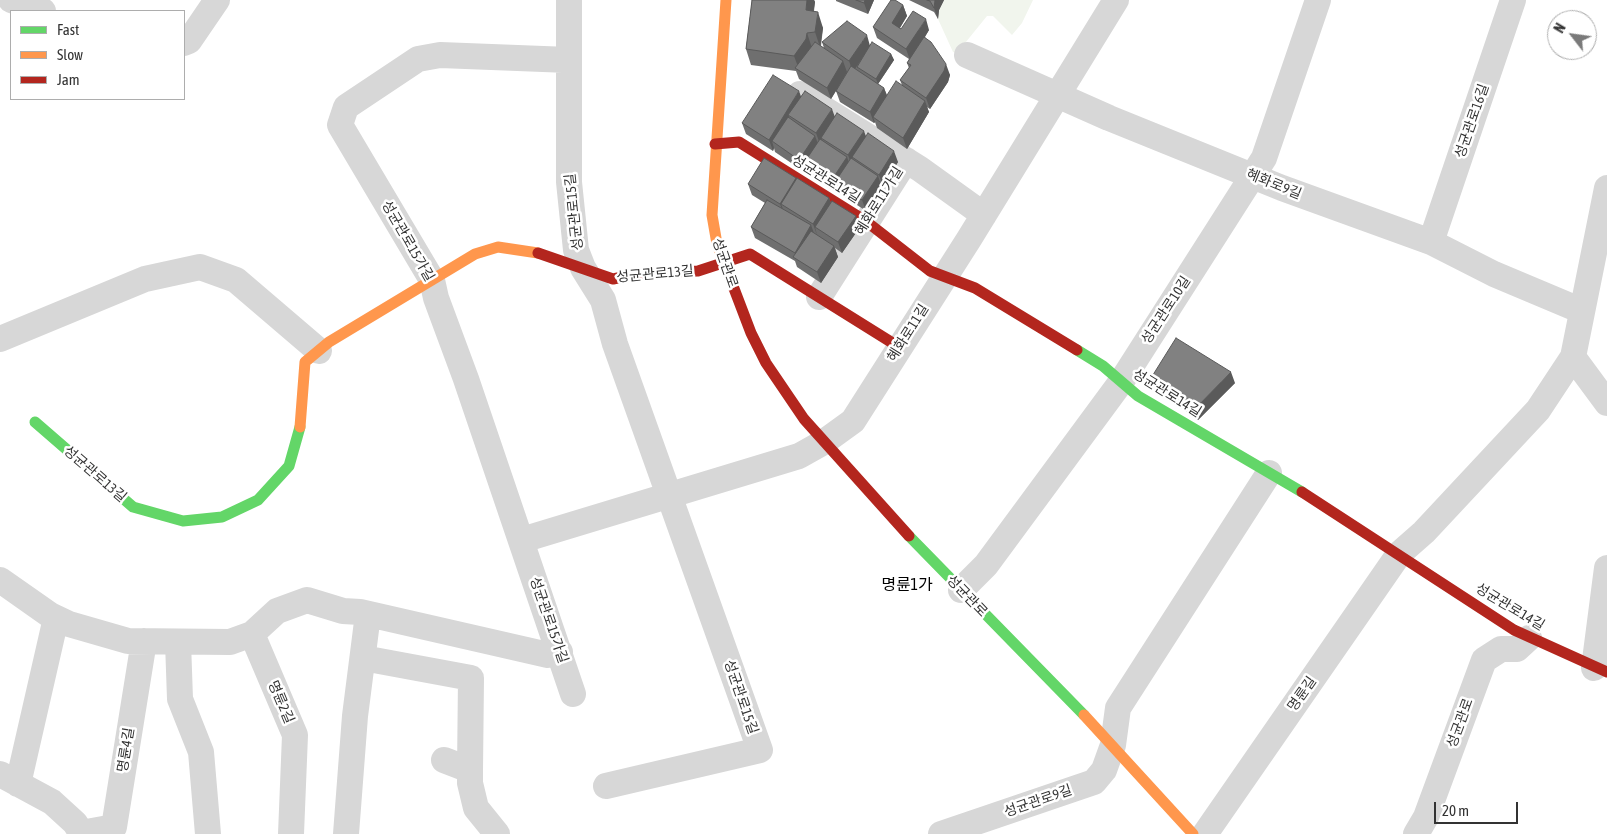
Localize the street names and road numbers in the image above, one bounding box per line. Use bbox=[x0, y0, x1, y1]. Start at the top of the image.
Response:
street label: 성균관로16길 bbox=[1451, 82, 1493, 160]
street label: 성균관로14길 bbox=[789, 151, 863, 207]
street label: 혜화로11가길 bbox=[851, 164, 907, 238]
street label: 혜화로9길 bbox=[1244, 165, 1304, 203]
street label: 성균관로15길 bbox=[562, 173, 586, 251]
street label: 성균관로15가길 bbox=[378, 198, 438, 284]
street label: 성균관로 bbox=[709, 236, 741, 290]
street label: 성균관로13길 bbox=[616, 262, 694, 286]
street label: 성균관로10길 bbox=[1138, 273, 1194, 347]
street label: 혜화로11길 bbox=[884, 301, 932, 365]
street label: 성균관로14길 bbox=[1130, 365, 1204, 421]
street label: 성균관로13길 bbox=[60, 442, 130, 506]
street label: 성균관로 bbox=[943, 572, 991, 620]
street label: 성균관로15가길 bbox=[526, 575, 572, 665]
street label: 성균관로14길 bbox=[1472, 580, 1548, 634]
street label: 성균관로15길 bbox=[720, 658, 762, 736]
street label: 명륜길 bbox=[1284, 673, 1320, 715]
street label: 명륜2길 bbox=[264, 678, 298, 726]
street label: 성균관로 bbox=[1443, 696, 1477, 750]
street label: 명륜4길 bbox=[114, 726, 138, 774]
street label: 성균관로9길 bbox=[1002, 782, 1074, 820]

